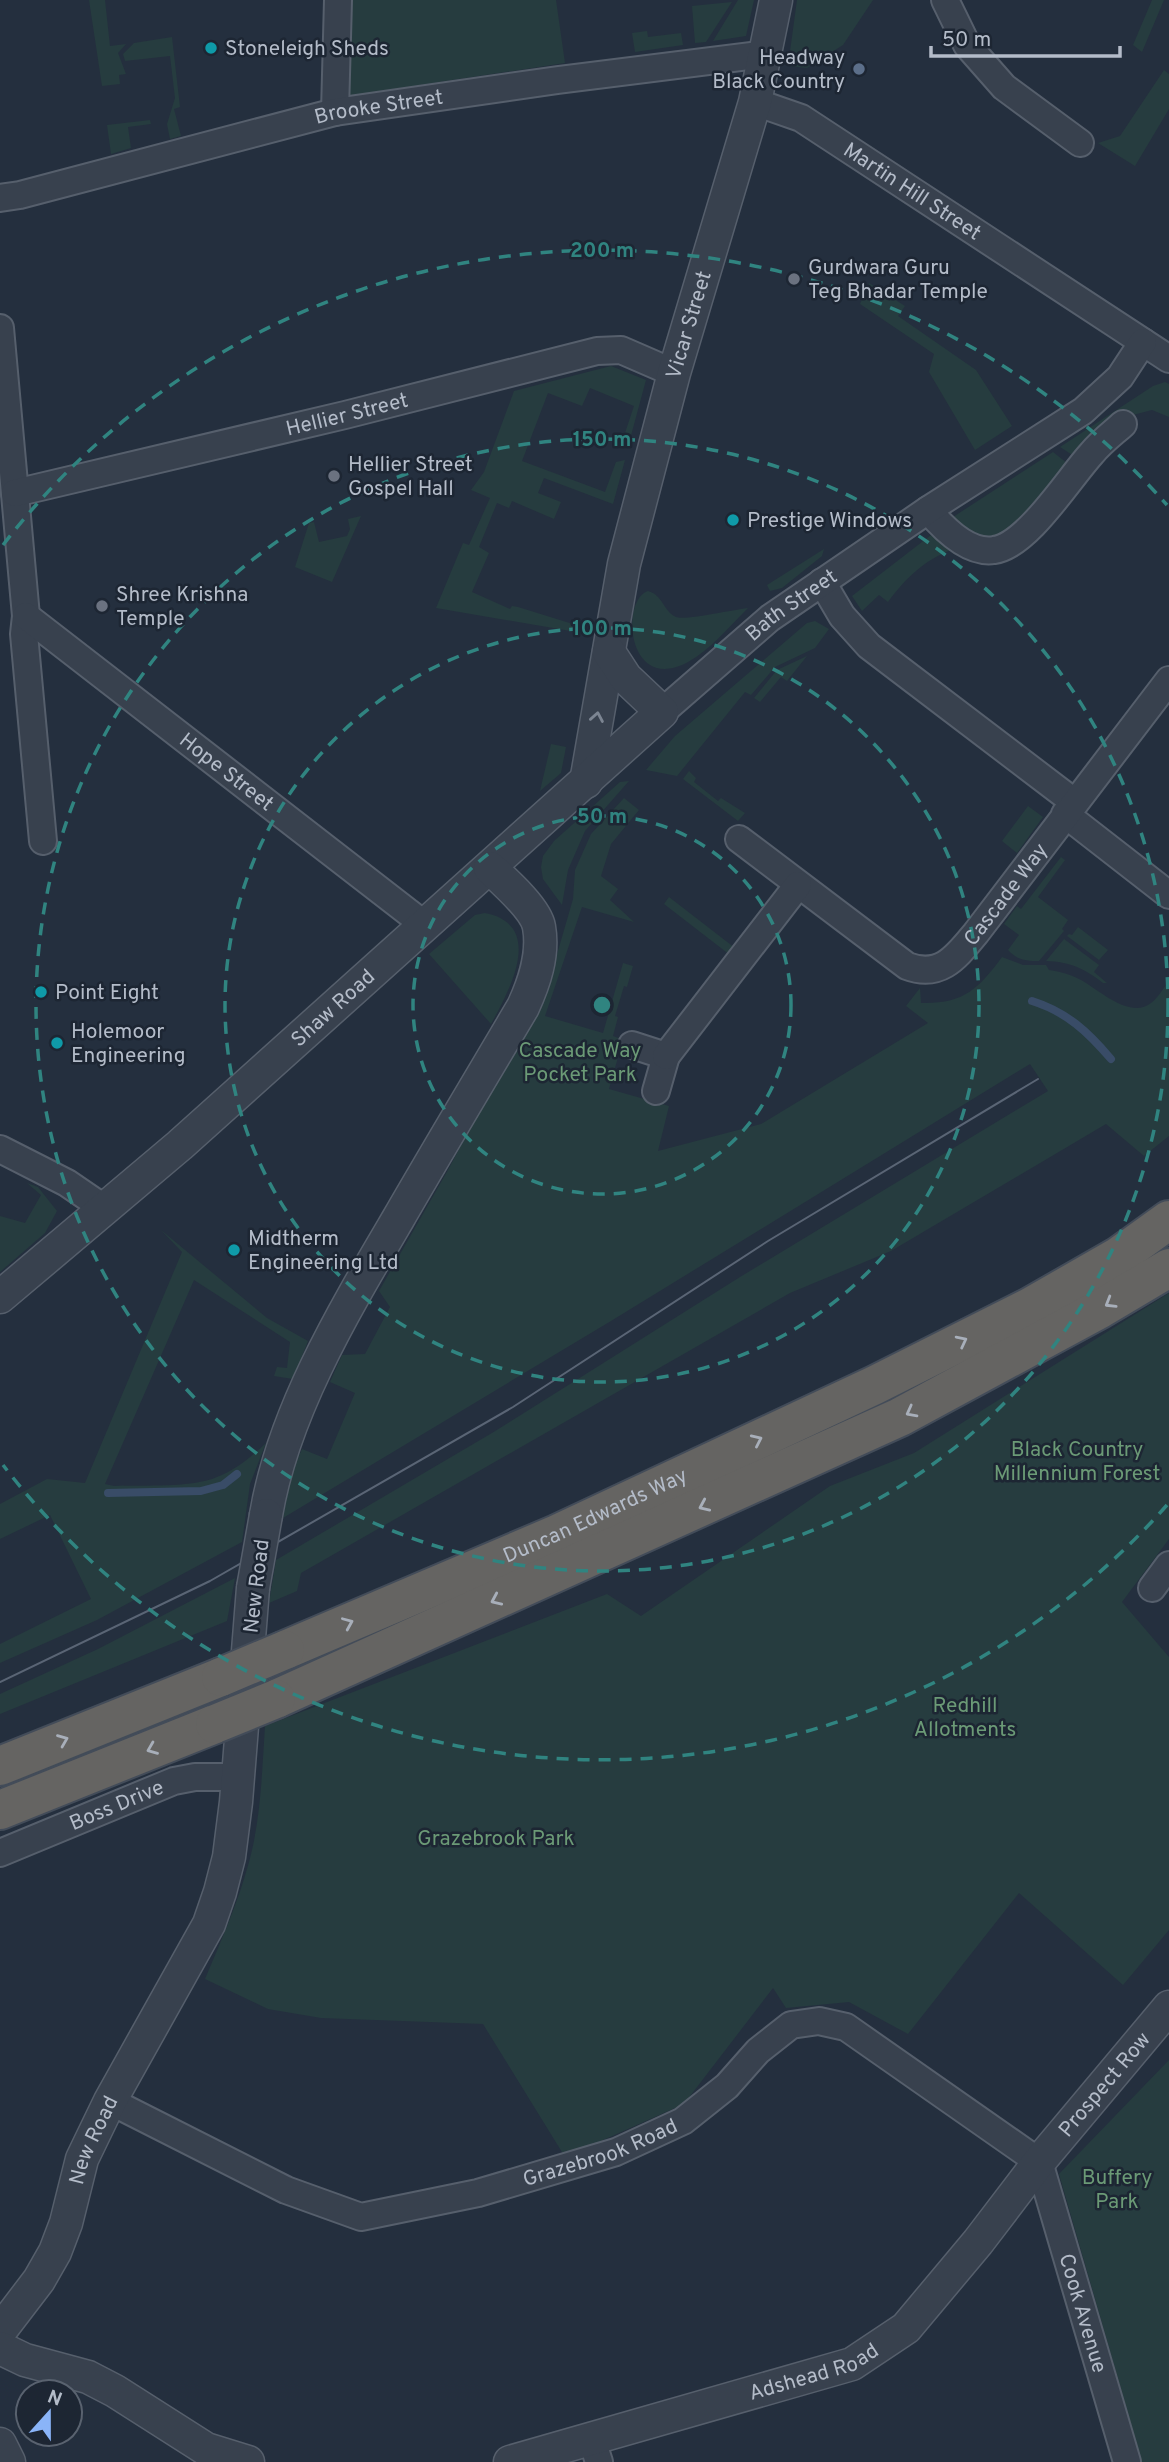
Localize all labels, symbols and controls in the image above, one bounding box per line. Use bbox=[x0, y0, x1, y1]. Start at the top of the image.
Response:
scale bar bbox=[931, 14, 1120, 58]
text: 50 m bbox=[942, 27, 991, 54]
place label: Stoneleigh Sheds bbox=[225, 36, 389, 63]
marker: Stoneleigh Sheds bbox=[203, 40, 219, 56]
place label: Headway Black Country bbox=[712, 45, 845, 96]
marker: Headway Black Country bbox=[851, 61, 867, 77]
street label: Brooke Street bbox=[312, 85, 445, 132]
street label: Martin Hill Street bbox=[838, 137, 986, 247]
text: 200 m bbox=[570, 238, 634, 265]
place label: Gurdwara Guru Teg Bhadar Temple bbox=[808, 255, 988, 306]
street label: Vicar Street bbox=[661, 268, 719, 383]
marker: Gurdwara Guru Teg Bhadar Temple bbox=[786, 271, 802, 287]
street label: Hellier Street bbox=[283, 388, 411, 444]
text: 150 m bbox=[573, 427, 631, 454]
place label: Hellier Street Gospel Hall bbox=[348, 452, 473, 503]
marker: Hellier Street Gospel Hall bbox=[326, 468, 342, 484]
place label: Prestige Windows bbox=[747, 508, 912, 535]
marker: Prestige Windows bbox=[725, 512, 741, 528]
street label: Bath Street bbox=[741, 564, 843, 648]
place label: Shree Krishna Temple bbox=[116, 582, 248, 633]
marker: Shree Krishna Temple bbox=[94, 598, 110, 614]
text: 100 m bbox=[572, 616, 632, 643]
one-way arrow bbox=[588, 711, 603, 723]
street label: Hope Street bbox=[173, 728, 279, 818]
text: 50 m bbox=[577, 804, 627, 831]
street label: Cascade Way bbox=[959, 838, 1055, 952]
street label: Shaw Road bbox=[286, 964, 382, 1054]
place label: Point Eight bbox=[55, 980, 159, 1007]
marker: Point Eight bbox=[33, 984, 49, 1000]
centre of rings bbox=[590, 993, 614, 1017]
place label: Holemoor Engineering bbox=[71, 1019, 185, 1070]
marker: Holemoor Engineering bbox=[49, 1035, 65, 1051]
park label: Cascade Way Pocket Park bbox=[519, 1038, 641, 1089]
place label: Midtherm Engineering Ltd bbox=[248, 1226, 398, 1277]
marker: Midtherm Engineering Ltd bbox=[226, 1242, 242, 1258]
one-way arrow bbox=[1105, 1294, 1118, 1307]
one-way arrow bbox=[955, 1336, 967, 1350]
one-way arrow bbox=[905, 1403, 918, 1417]
one-way arrow bbox=[750, 1435, 762, 1449]
park label: Black Country Millennium Forest bbox=[994, 1437, 1160, 1488]
street label: Duncan Edwards Way bbox=[499, 1463, 692, 1570]
one-way arrow bbox=[698, 1498, 711, 1512]
street label: New Road bbox=[238, 1538, 277, 1635]
one-way arrow bbox=[491, 1591, 503, 1605]
one-way arrow bbox=[341, 1617, 353, 1631]
park label: Redhill Allotments bbox=[914, 1693, 1016, 1744]
one-way arrow bbox=[57, 1735, 69, 1749]
one-way arrow bbox=[146, 1741, 158, 1755]
street label: Boss Drive bbox=[66, 1775, 168, 1838]
park label: Grazebrook Park bbox=[417, 1826, 575, 1853]
street label: Prospect Row bbox=[1054, 2027, 1157, 2143]
street label: New Road bbox=[64, 2092, 125, 2188]
street label: Grazebrook Road bbox=[520, 2113, 682, 2194]
park label: Buffery Park bbox=[1082, 2165, 1152, 2216]
street label: Cook Avenue bbox=[1052, 2251, 1112, 2376]
street label: Adshead Road bbox=[746, 2338, 885, 2408]
north arrow bbox=[14, 2378, 84, 2448]
text: N bbox=[44, 2385, 65, 2413]

